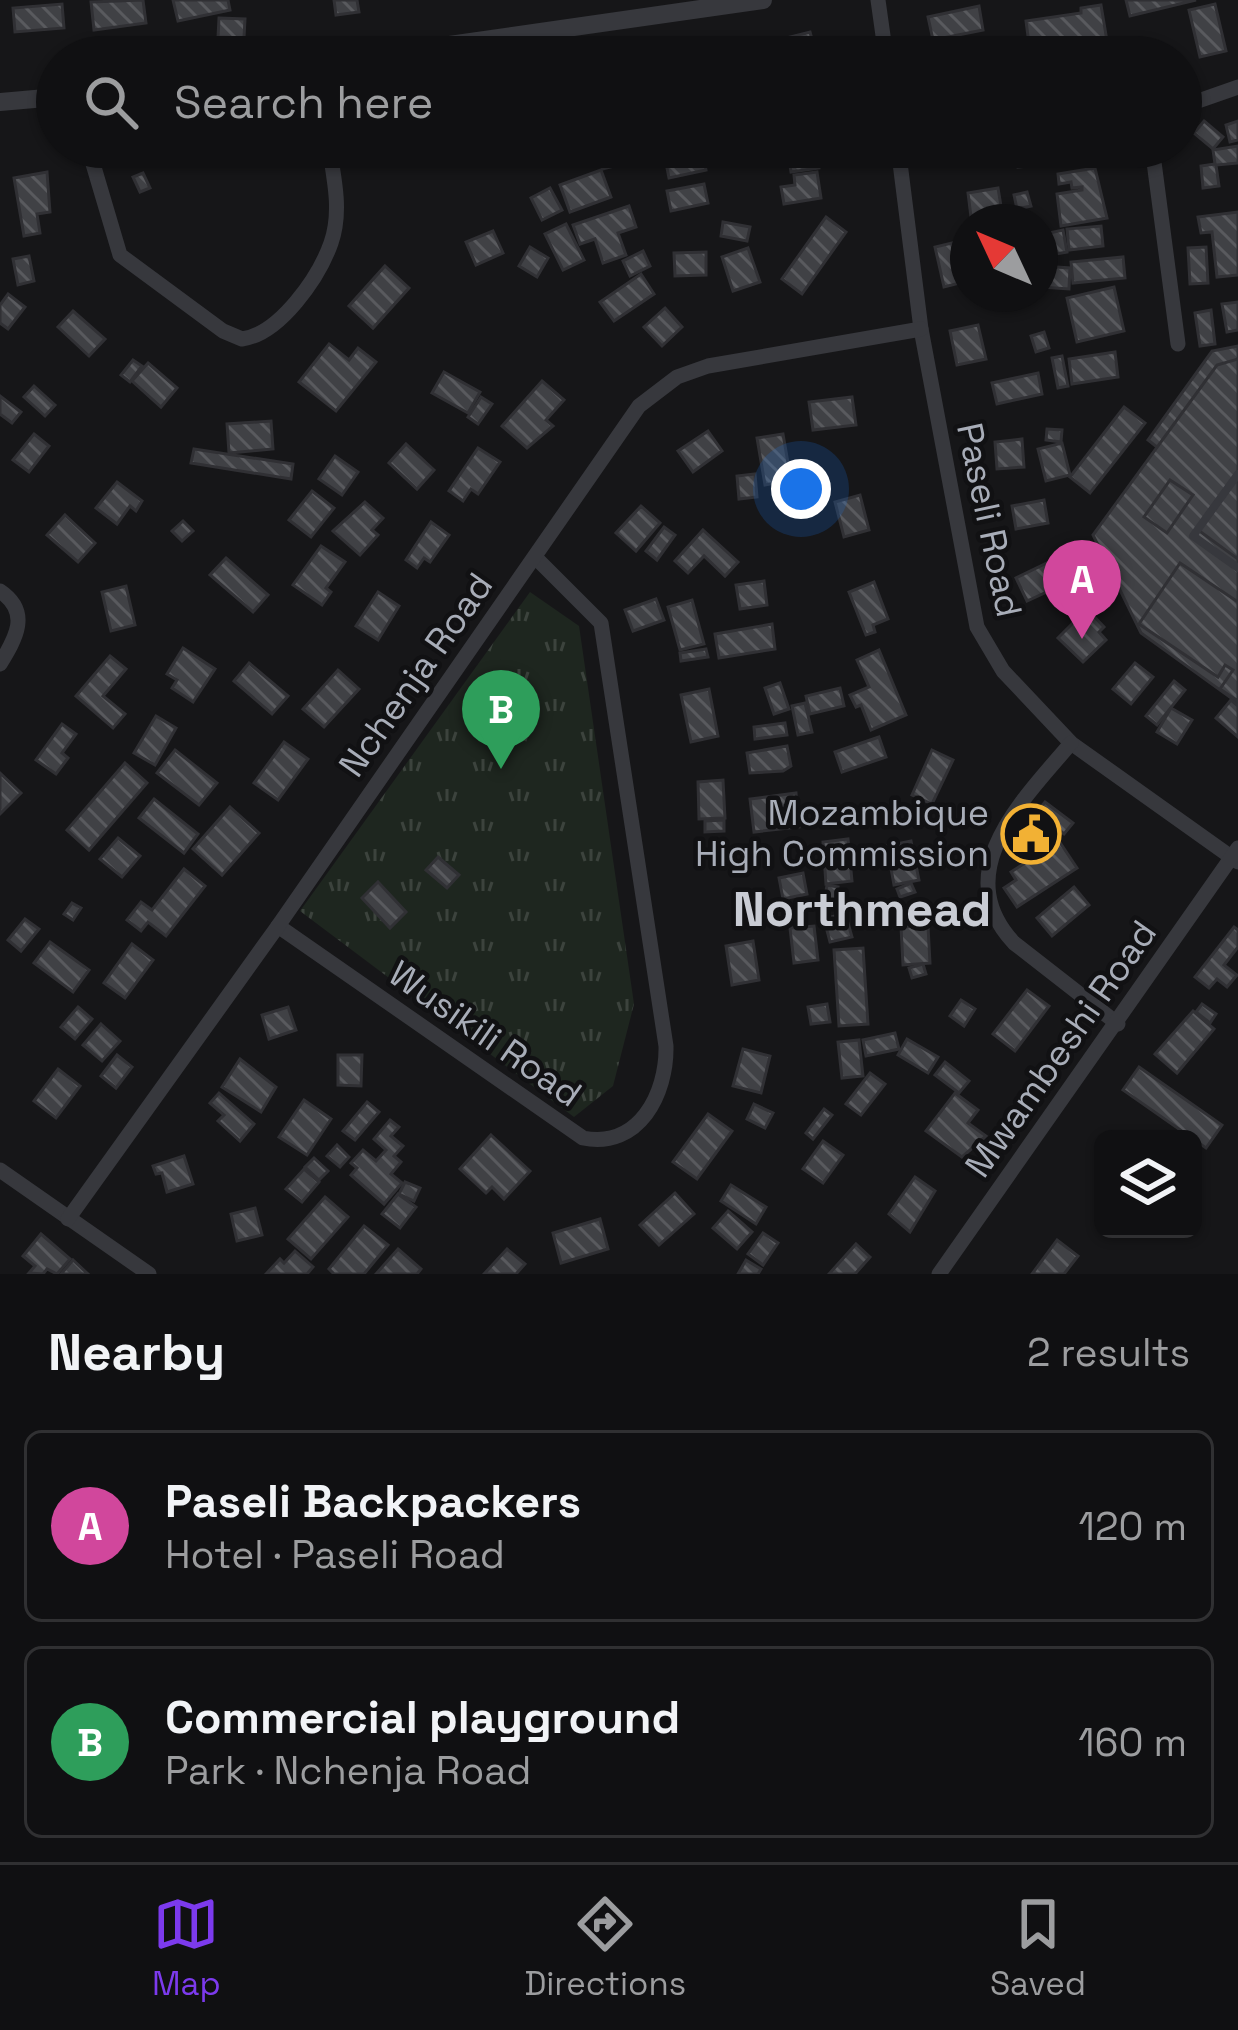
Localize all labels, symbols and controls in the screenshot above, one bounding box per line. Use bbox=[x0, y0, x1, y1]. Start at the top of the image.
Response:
search box bbox=[36, 36, 1202, 168]
icon: search bbox=[78, 69, 144, 135]
text: Search here bbox=[174, 74, 433, 131]
north arrow bbox=[950, 204, 1058, 312]
street label: Paseli Road bbox=[946, 419, 1032, 621]
your location bbox=[771, 459, 831, 519]
pin: A bbox=[1043, 540, 1121, 639]
street label: Nchenja Road bbox=[329, 564, 503, 786]
pin: B bbox=[462, 670, 540, 769]
place label: Mozambique High Commission bbox=[695, 790, 989, 877]
public building icon: Mozambique High Commission bbox=[1000, 803, 1062, 865]
district label: Northmead bbox=[733, 879, 991, 940]
street label: Mwambeshi Road bbox=[955, 912, 1167, 1186]
street label: Wusikili Road bbox=[380, 951, 590, 1117]
map controls bbox=[1094, 1130, 1202, 1238]
button: layers bbox=[1094, 1130, 1202, 1238]
text: Nearby bbox=[48, 1320, 225, 1385]
text: 2 results bbox=[1027, 1328, 1190, 1377]
text: Paseli Backpackers bbox=[165, 1473, 581, 1530]
text: A bbox=[78, 1502, 102, 1551]
text: 120 m bbox=[1079, 1502, 1187, 1551]
text: Hotel · Paseli Road bbox=[165, 1530, 505, 1579]
text: Commercial playground bbox=[165, 1689, 680, 1746]
text: B bbox=[77, 1718, 103, 1767]
text: 160 m bbox=[1078, 1718, 1187, 1767]
text: Park · Nchenja Road bbox=[165, 1746, 531, 1795]
tab: Map bbox=[152, 1891, 221, 2005]
tab: Directions bbox=[524, 1891, 686, 2005]
tab: Saved bbox=[990, 1891, 1086, 2005]

